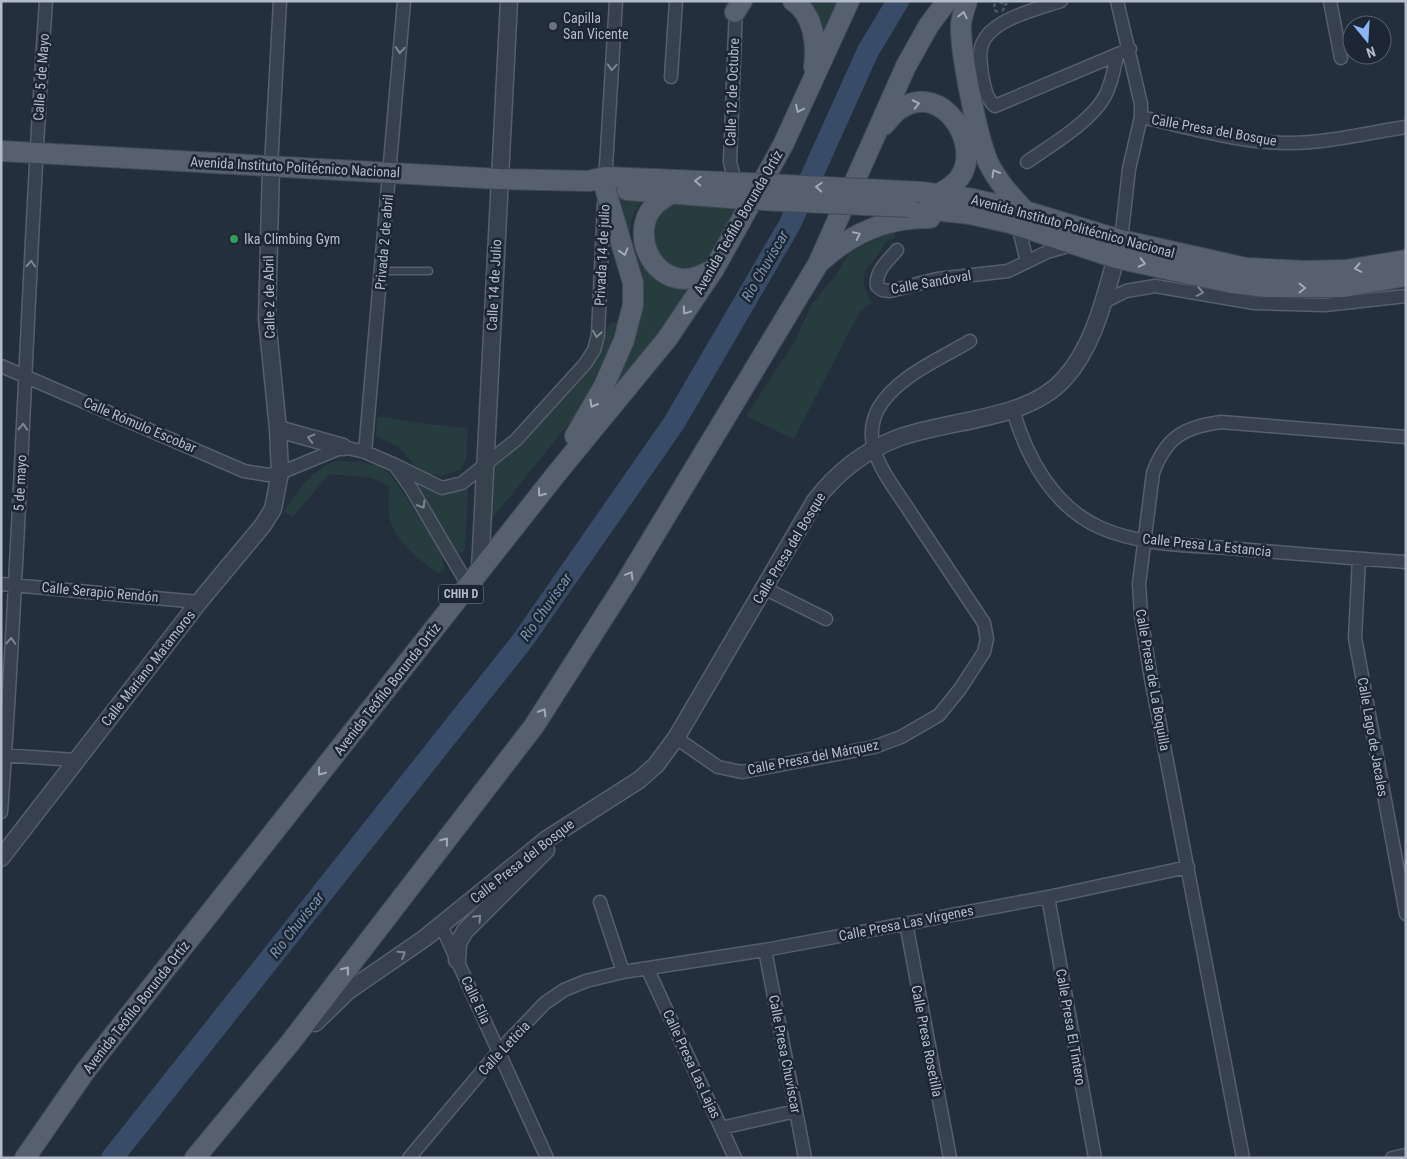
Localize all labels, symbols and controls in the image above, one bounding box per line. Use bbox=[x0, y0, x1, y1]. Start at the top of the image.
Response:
place label: Capilla San Vicente bbox=[563, 10, 629, 42]
one-way arrow bbox=[957, 11, 968, 20]
north arrow bbox=[1342, 15, 1392, 65]
marker: Capilla San Vicente bbox=[547, 20, 559, 32]
street label: Calle 5 de Mayo bbox=[30, 33, 52, 121]
street label: Calle 12 de Octubre bbox=[722, 37, 742, 146]
text: N bbox=[1364, 43, 1378, 61]
one-way arrow bbox=[394, 46, 405, 54]
one-way arrow bbox=[607, 64, 618, 72]
one-way arrow bbox=[911, 99, 920, 110]
one-way arrow bbox=[795, 104, 806, 113]
street label: Calle Presa del Bosque bbox=[1150, 111, 1278, 149]
street label: Avenida Teófilo Borunda Ortíz bbox=[690, 147, 786, 297]
street label: Avenida Instituto Politécnico Nacional bbox=[190, 154, 400, 180]
one-way arrow bbox=[991, 169, 1001, 178]
one-way arrow bbox=[693, 175, 701, 186]
one-way arrow bbox=[815, 181, 823, 192]
street label: Avenida Instituto Politécnico Nacional bbox=[969, 191, 1177, 261]
street label: Privada 2 de abril bbox=[372, 194, 396, 290]
street label: Privada 14 de julio bbox=[591, 204, 613, 306]
water label: Rio Chuviscar bbox=[738, 227, 793, 304]
place label: Ika Climbing Gym bbox=[244, 231, 340, 247]
one-way arrow bbox=[851, 231, 860, 241]
marker: Ika Climbing Gym bbox=[228, 233, 240, 245]
street label: Calle 14 de Julio bbox=[484, 239, 504, 331]
one-way arrow bbox=[618, 247, 628, 255]
street label: Calle 2 de Abril bbox=[260, 255, 278, 339]
one-way arrow bbox=[1137, 258, 1146, 268]
one-way arrow bbox=[25, 260, 36, 268]
one-way arrow bbox=[1353, 262, 1361, 273]
street label: Calle Sandoval bbox=[890, 267, 972, 297]
one-way arrow bbox=[1298, 283, 1306, 293]
one-way arrow bbox=[1195, 287, 1204, 297]
one-way arrow bbox=[683, 306, 692, 315]
one-way arrow bbox=[593, 330, 603, 339]
street label: Calle Rómulo Escobar bbox=[81, 394, 199, 456]
one-way arrow bbox=[590, 399, 600, 408]
one-way arrow bbox=[18, 422, 29, 430]
one-way arrow bbox=[306, 433, 315, 444]
street label: 5 de mayo bbox=[11, 454, 29, 512]
one-way arrow bbox=[538, 487, 546, 496]
street label: Calle Presa del Bosque bbox=[749, 489, 829, 607]
one-way arrow bbox=[415, 500, 425, 509]
street label: Calle Presa La Estancia bbox=[1142, 530, 1272, 560]
water label: Rio Chuviscar bbox=[516, 569, 576, 644]
one-way arrow bbox=[624, 571, 634, 580]
street label: Calle Serapio Rendón bbox=[41, 579, 159, 605]
road number: CHIH D bbox=[438, 584, 484, 604]
street label: Calle Mariano Matamoros bbox=[98, 607, 198, 729]
street label: Calle Presa de La Boquilla bbox=[1133, 608, 1173, 752]
street label: Avenida Teófilo Borunda Ortíz bbox=[330, 620, 444, 758]
one-way arrow bbox=[6, 637, 17, 645]
street label: Calle Lago de Jacales bbox=[1355, 676, 1391, 798]
one-way arrow bbox=[537, 708, 547, 717]
street label: Calle Presa del Márquez bbox=[746, 736, 880, 778]
one-way arrow bbox=[319, 766, 327, 775]
street label: Calle Presa del Bosque bbox=[467, 815, 577, 906]
one-way arrow bbox=[440, 838, 449, 847]
water label: Rio Chuviscar bbox=[266, 888, 329, 961]
street label: Calle Presa Las Vírgenes bbox=[837, 902, 975, 944]
one-way arrow bbox=[472, 915, 481, 924]
street label: Avenida Teófilo Borunda Ortíz bbox=[79, 938, 193, 1076]
one-way arrow bbox=[397, 951, 406, 961]
one-way arrow bbox=[340, 966, 349, 976]
street label: Calle Presa El Tintero bbox=[1053, 968, 1089, 1086]
street label: Calle Elia bbox=[458, 974, 494, 1026]
street label: Calle Presa Rosetilla bbox=[908, 984, 946, 1098]
street label: Calle Presa Chuvíscar bbox=[766, 993, 804, 1115]
street label: Calle Presa Las Lajas bbox=[660, 1007, 724, 1121]
street label: Calle Leticia bbox=[475, 1018, 533, 1078]

